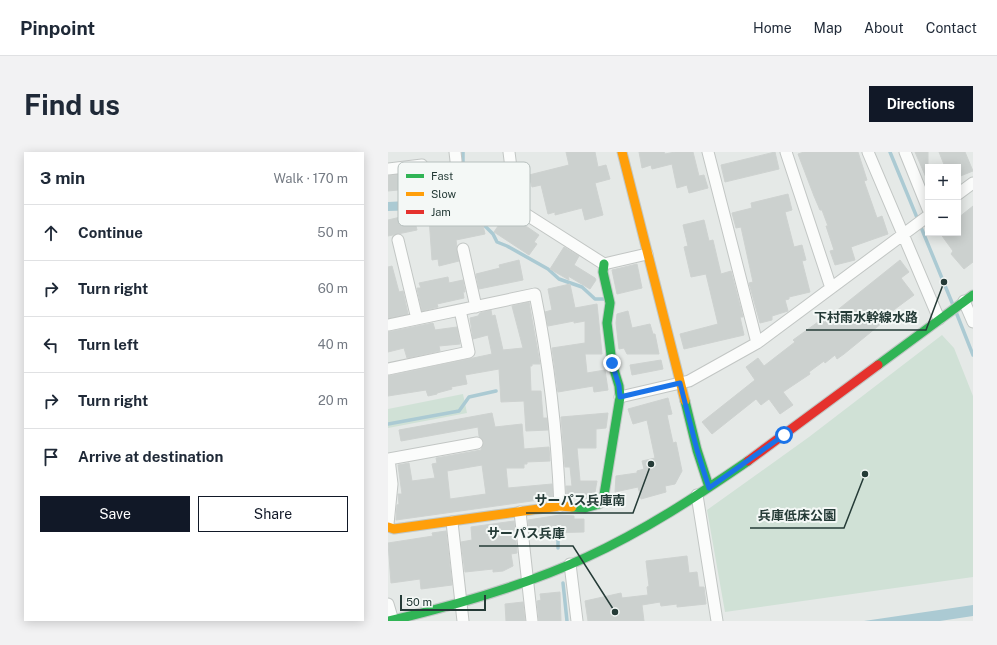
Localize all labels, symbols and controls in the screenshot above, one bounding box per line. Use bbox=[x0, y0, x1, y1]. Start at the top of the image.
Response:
text: Pinpoint bbox=[20, 17, 95, 39]
text: Home bbox=[753, 20, 792, 36]
text: Map bbox=[814, 20, 842, 36]
text: About bbox=[864, 20, 904, 36]
text: Contact bbox=[926, 20, 977, 36]
button: Directions bbox=[869, 86, 973, 122]
text: Find us bbox=[24, 88, 120, 121]
legend bbox=[398, 162, 530, 226]
map controls bbox=[925, 164, 961, 236]
button: + bbox=[925, 164, 961, 200]
text: 3 min bbox=[40, 168, 85, 188]
text: Fast bbox=[431, 170, 453, 182]
text: Walk · 170 m bbox=[273, 171, 348, 186]
text: Slow bbox=[431, 188, 457, 200]
button: − bbox=[925, 200, 961, 236]
text: Jam bbox=[431, 206, 451, 218]
icon: ahead bbox=[40, 222, 62, 244]
text: Continue bbox=[78, 224, 143, 241]
text: 50 m bbox=[317, 225, 348, 240]
icon: right bbox=[40, 278, 62, 300]
text: Turn right bbox=[78, 280, 148, 297]
text: 60 m bbox=[318, 281, 348, 296]
callout: 下村雨水幹線水路 bbox=[806, 305, 926, 330]
text: 下村雨水幹線水路 bbox=[814, 310, 918, 325]
icon: left bbox=[40, 334, 62, 356]
text: Turn left bbox=[78, 336, 139, 353]
text: 40 m bbox=[317, 337, 348, 352]
route end bbox=[603, 354, 621, 372]
icon: right bbox=[40, 390, 62, 412]
text: Turn right bbox=[78, 392, 148, 409]
text: 20 m bbox=[318, 393, 348, 408]
route start bbox=[775, 426, 793, 444]
icon: arrive bbox=[40, 446, 62, 468]
text: Arrive at destination bbox=[78, 448, 223, 465]
callout: サーパス兵庫南 bbox=[526, 488, 633, 513]
text: サーパス兵庫南 bbox=[535, 493, 625, 508]
button: Save bbox=[40, 496, 190, 532]
button: Share bbox=[198, 496, 348, 532]
callout: 兵庫低床公園 bbox=[750, 503, 844, 528]
text: 兵庫低床公園 bbox=[758, 508, 836, 523]
callout: サーパス兵庫 bbox=[479, 521, 573, 546]
text: サーパス兵庫 bbox=[487, 526, 565, 541]
scale bar bbox=[400, 593, 486, 612]
text: 50 m bbox=[406, 596, 432, 608]

